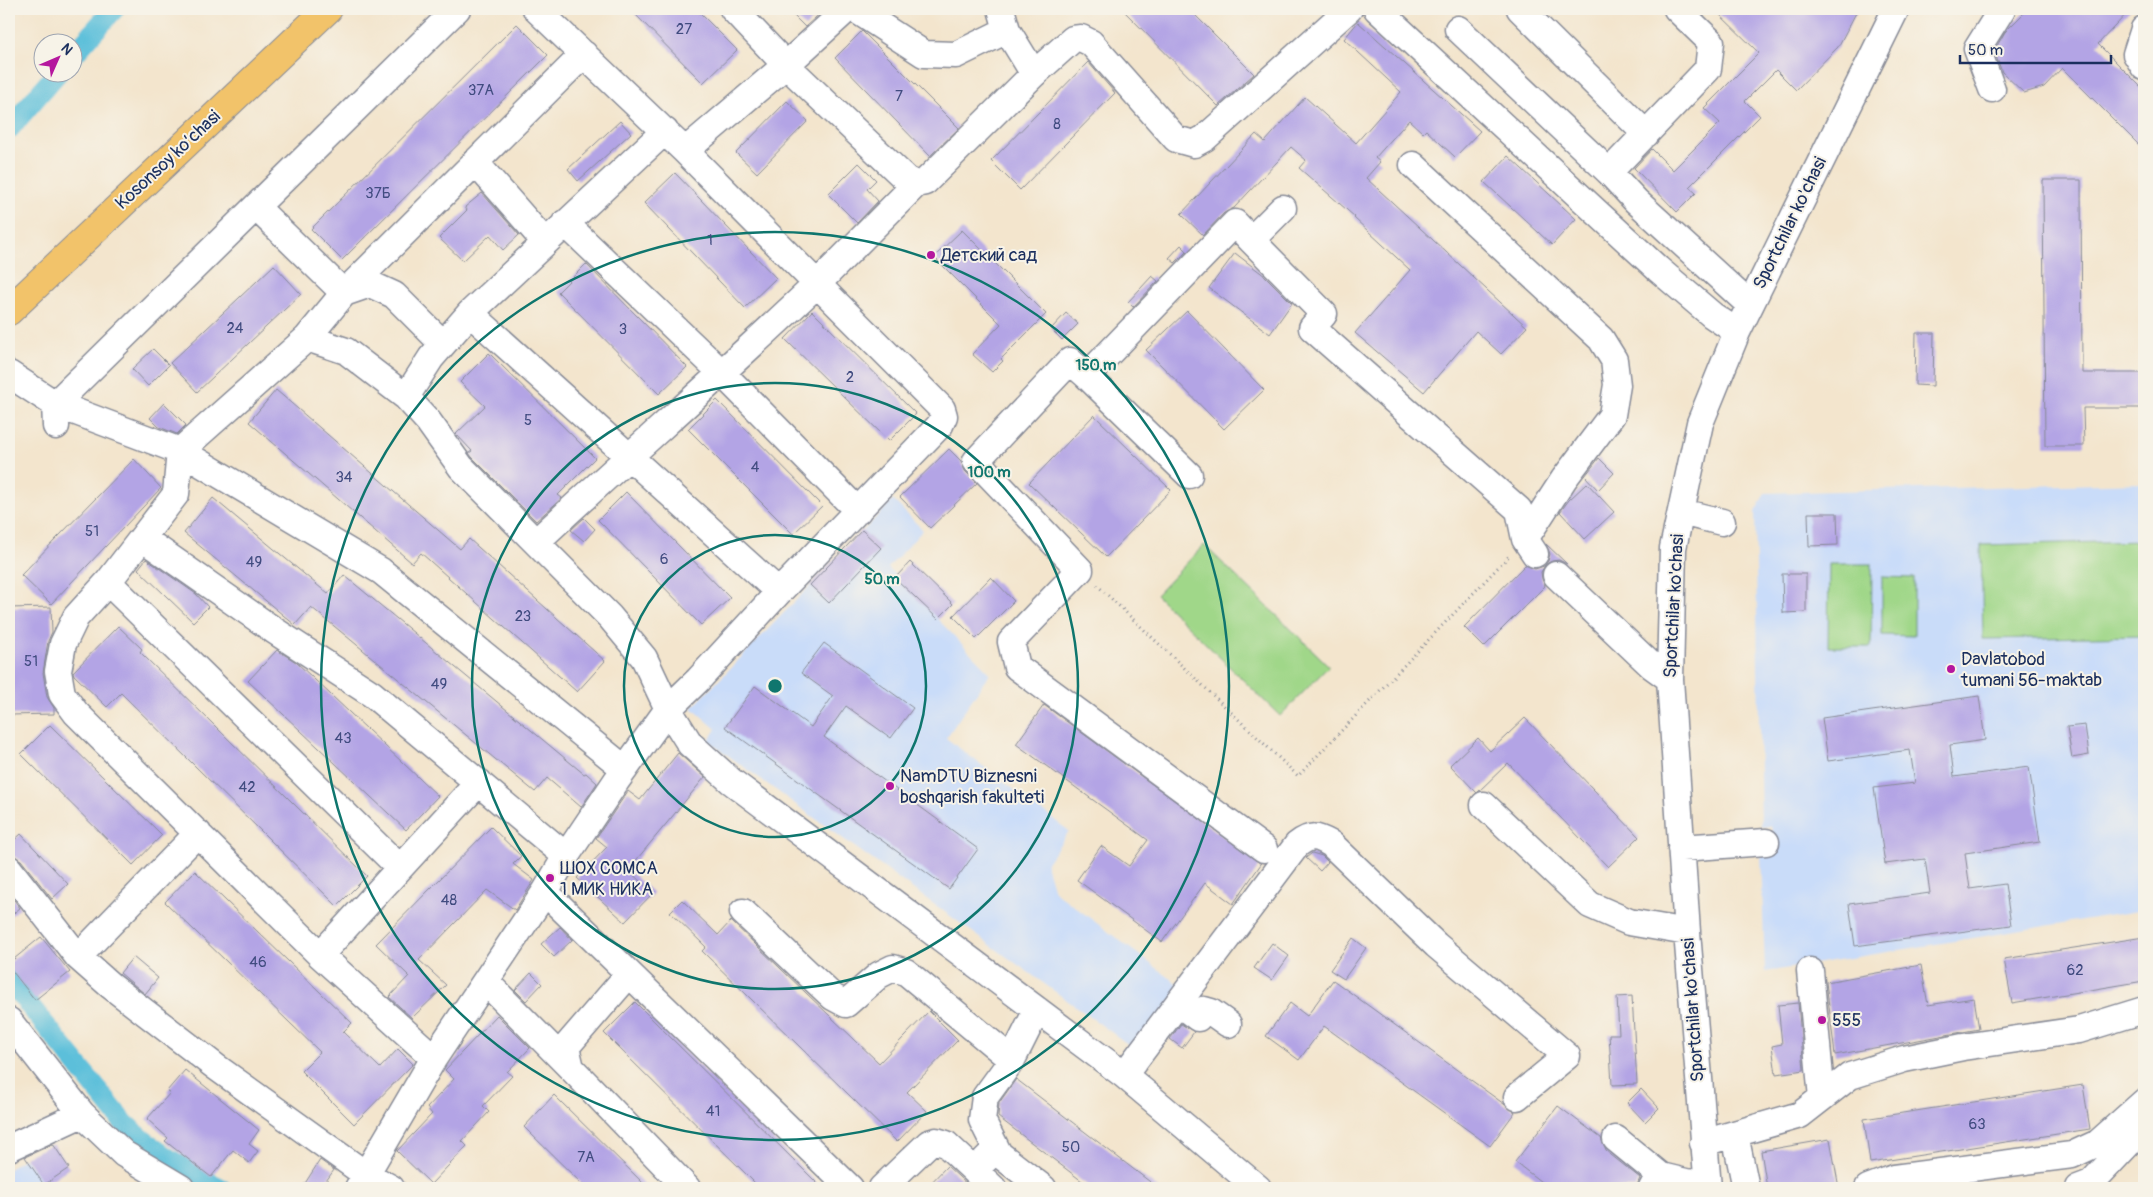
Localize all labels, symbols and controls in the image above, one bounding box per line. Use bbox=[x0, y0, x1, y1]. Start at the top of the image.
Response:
house number: 27 bbox=[676, 20, 692, 39]
north arrow bbox=[32, 32, 82, 82]
scale bar bbox=[1960, 32, 2112, 64]
text: N bbox=[57, 40, 76, 59]
text: 50 m bbox=[1968, 41, 2003, 60]
house number: 37A bbox=[468, 81, 494, 100]
house number: 7 bbox=[895, 87, 903, 106]
street label: Kosonsoy ko’chasi bbox=[110, 105, 226, 215]
house number: 8 bbox=[1053, 115, 1061, 134]
street label: Sportchilar ko'chasi bbox=[1748, 153, 1832, 293]
house number: 37Б bbox=[365, 184, 391, 203]
house number: 1 bbox=[707, 231, 713, 250]
place label: Детский сад bbox=[940, 244, 1037, 267]
marker: Детский сад bbox=[925, 249, 937, 261]
house number: 24 bbox=[226, 319, 244, 338]
house number: 3 bbox=[619, 320, 627, 339]
text: 150 m bbox=[1076, 356, 1116, 375]
house number: 2 bbox=[846, 368, 854, 387]
house number: 5 bbox=[524, 411, 532, 430]
house number: 4 bbox=[751, 458, 760, 477]
text: 100 m bbox=[968, 463, 1010, 482]
house number: 34 bbox=[335, 468, 353, 487]
house number: 51 bbox=[85, 522, 99, 541]
street label: Sportchilar ko'chasi bbox=[1659, 533, 1689, 679]
house number: 6 bbox=[660, 550, 668, 569]
house number: 49 bbox=[246, 553, 262, 572]
text: 50 m bbox=[865, 570, 899, 589]
house number: 23 bbox=[515, 607, 531, 626]
place label: Davlatobod tumani 56-maktab bbox=[1960, 648, 2102, 692]
house number: 51 bbox=[24, 652, 38, 671]
marker: Davlatobod tumani 56-maktab bbox=[1945, 663, 1957, 675]
house number: 49 bbox=[431, 675, 447, 694]
centre of rings bbox=[766, 677, 784, 695]
house number: 43 bbox=[334, 729, 352, 748]
place label: NamDTU Biznesni boshqarish fakulteti bbox=[900, 765, 1044, 809]
house number: 42 bbox=[238, 778, 256, 797]
marker: NamDTU Biznesni boshqarish fakulteti bbox=[884, 780, 896, 792]
place label: ШОХ СОМСА 1 МИК НИКА bbox=[560, 857, 658, 901]
marker: ШОХ СОМСА 1 МИК НИКА bbox=[544, 872, 556, 884]
house number: 48 bbox=[441, 891, 458, 910]
street label: Sportchilar ko'chasi bbox=[1676, 937, 1710, 1083]
house number: 46 bbox=[249, 953, 267, 972]
house number: 62 bbox=[2066, 961, 2084, 980]
place label: 555 bbox=[1832, 1009, 1861, 1032]
marker: 555 bbox=[1816, 1014, 1828, 1026]
house number: 41 bbox=[706, 1102, 720, 1121]
house number: 63 bbox=[1968, 1115, 1986, 1134]
house number: 50 bbox=[1062, 1138, 1080, 1157]
house number: 7А bbox=[577, 1148, 595, 1167]

